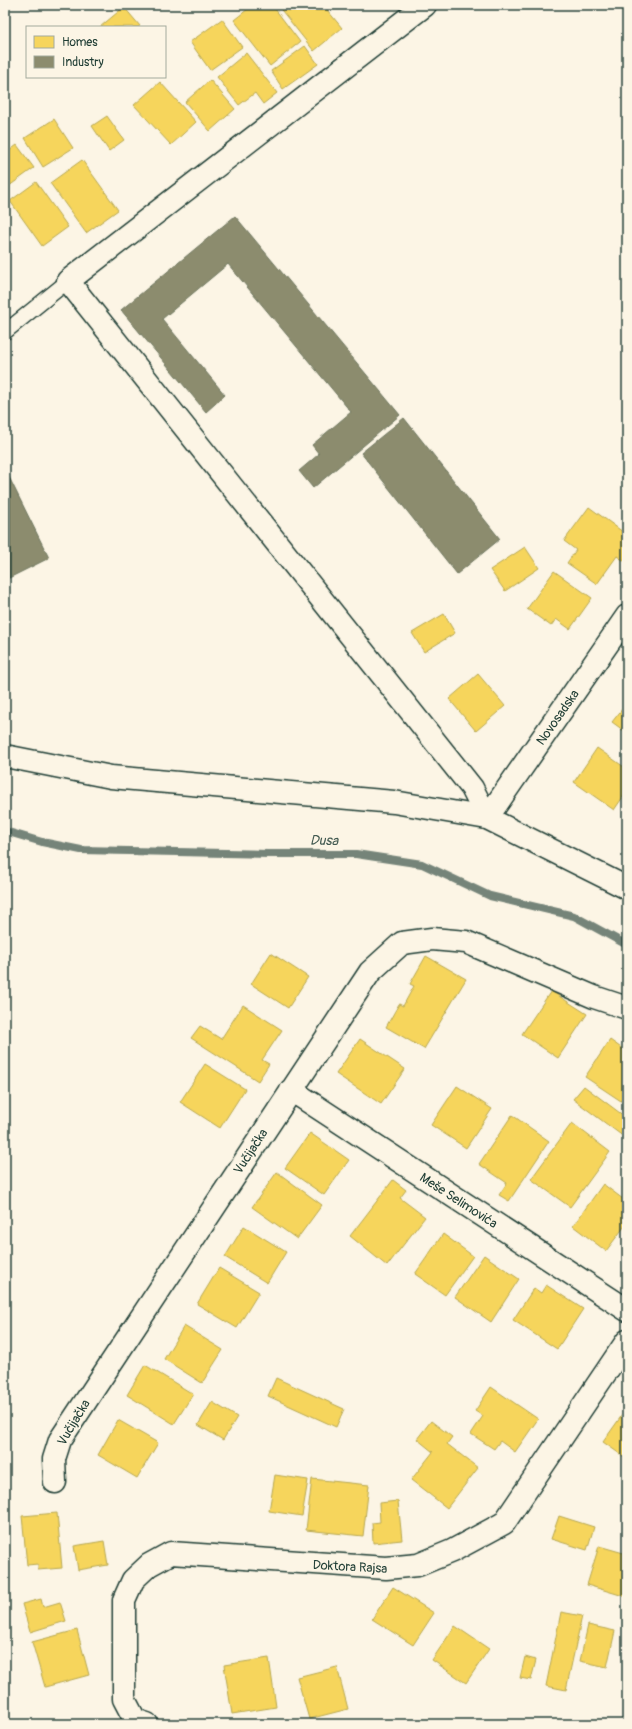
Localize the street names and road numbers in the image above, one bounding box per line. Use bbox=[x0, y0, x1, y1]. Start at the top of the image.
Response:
street label: Novosadska bbox=[533, 687, 583, 748]
street label: Vučijačka bbox=[230, 1126, 271, 1177]
street label: Meše Selimovića bbox=[417, 1170, 500, 1232]
street label: Vučijačka bbox=[54, 1397, 94, 1448]
street label: Doktora Rajsa bbox=[312, 1557, 388, 1577]

